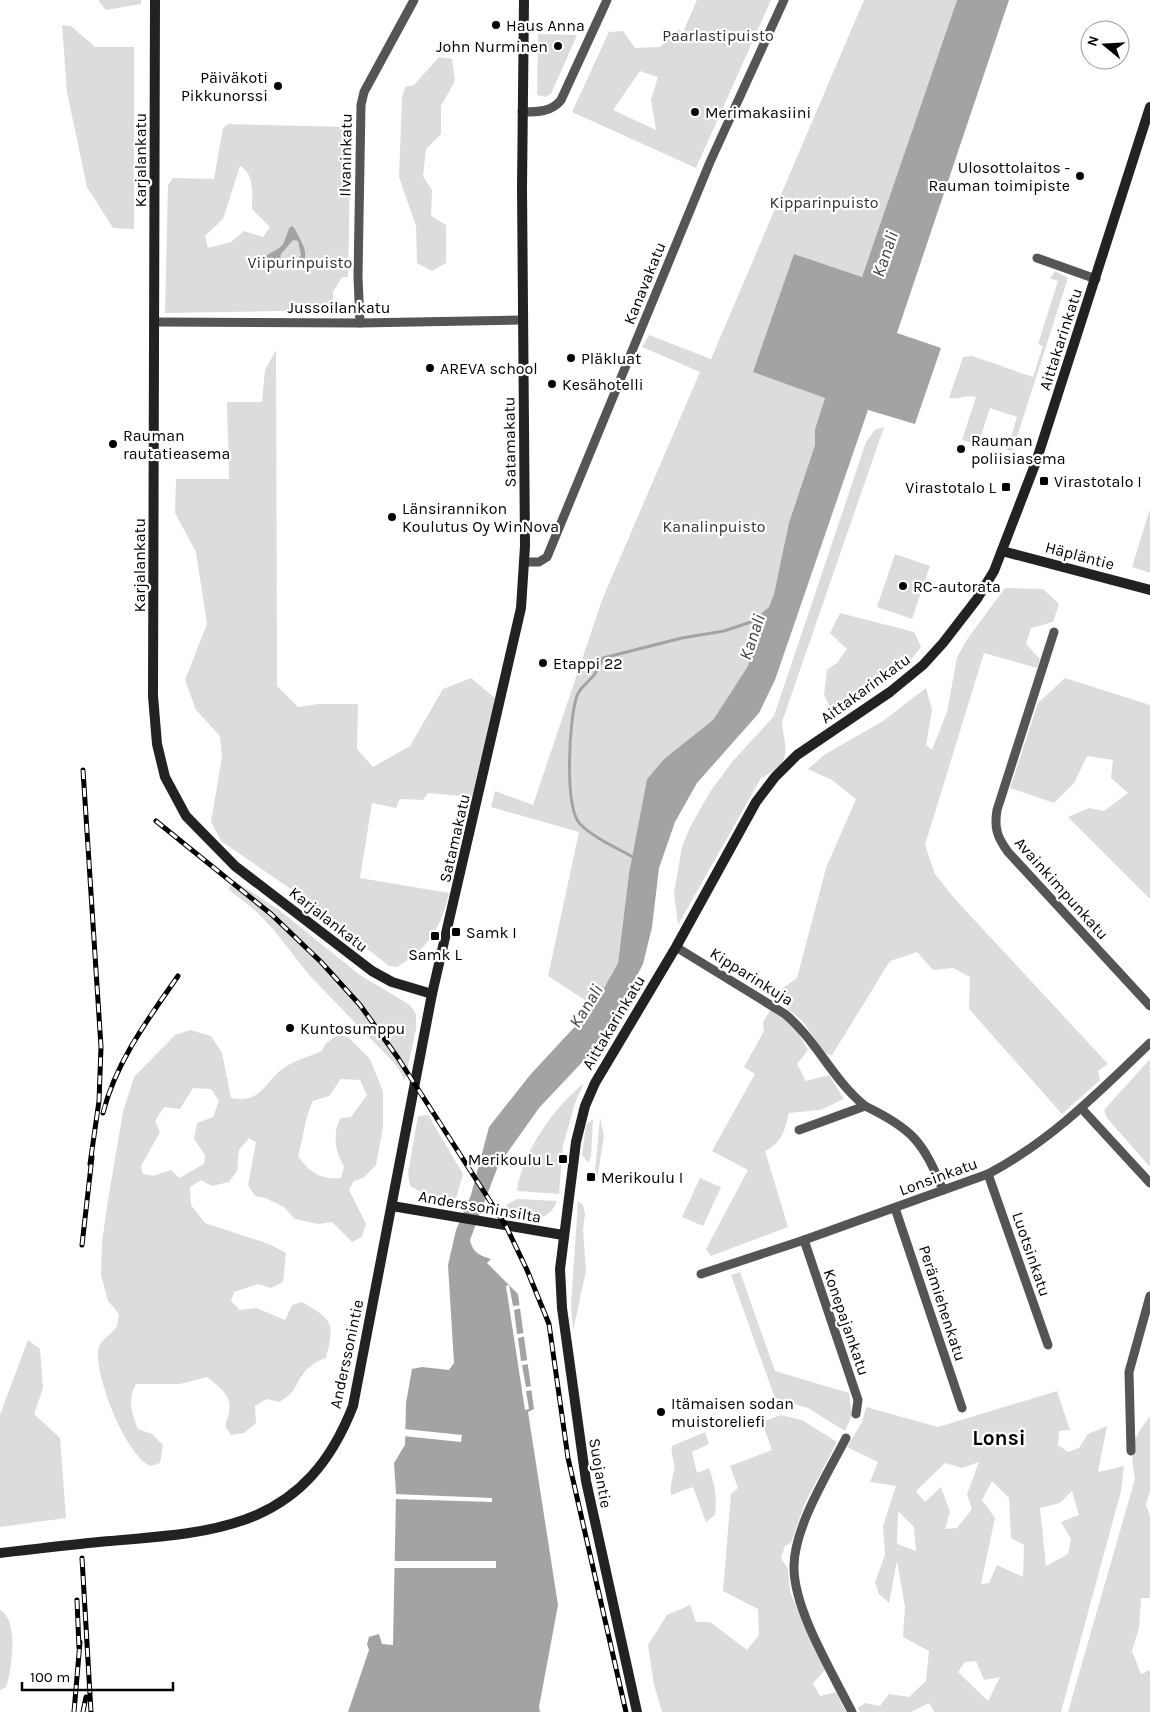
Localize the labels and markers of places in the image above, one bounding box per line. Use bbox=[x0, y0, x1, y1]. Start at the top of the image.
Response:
place label: Haus Anna bbox=[506, 16, 585, 35]
marker: Haus Anna bbox=[490, 19, 502, 31]
place label: John Nurminen bbox=[436, 37, 548, 56]
marker: John Nurminen bbox=[552, 40, 564, 52]
place label: Päiväkoti Pikkunorssi bbox=[181, 68, 268, 105]
marker: Päiväkoti Pikkunorssi bbox=[272, 80, 284, 92]
place label: Merimakasiini bbox=[705, 103, 811, 122]
marker: Merimakasiini bbox=[689, 106, 701, 118]
place label: Ulosottolaitos - Rauman toimipiste bbox=[928, 158, 1070, 195]
marker: Ulosottolaitos - Rauman toimipiste bbox=[1074, 170, 1086, 182]
place label: Pläkluat bbox=[581, 349, 641, 368]
marker: Pläkluat bbox=[565, 352, 577, 364]
place label: AREVA school bbox=[440, 359, 538, 378]
marker: AREVA school bbox=[424, 362, 436, 374]
place label: Kesähotelli bbox=[562, 375, 644, 394]
marker: Kesähotelli bbox=[546, 378, 558, 390]
place label: Rauman rautatieasema bbox=[123, 426, 230, 463]
place label: Rauman poliisiasema bbox=[971, 431, 1066, 468]
marker: Rauman rautatieasema bbox=[107, 438, 119, 450]
marker: Rauman poliisiasema bbox=[955, 443, 967, 455]
place label: Virastotalo I bbox=[1054, 472, 1142, 491]
marker: Virastotalo I bbox=[1038, 475, 1050, 487]
place label: Virastotalo L bbox=[905, 478, 997, 497]
marker: Virastotalo L bbox=[1000, 481, 1012, 493]
place label: Länsirannikon Koulutus Oy WinNova bbox=[402, 499, 559, 536]
marker: Länsirannikon Koulutus Oy WinNova bbox=[386, 511, 398, 523]
place label: RC-autorata bbox=[913, 577, 1001, 596]
marker: RC-autorata bbox=[897, 580, 909, 592]
place label: Etappi 22 bbox=[553, 654, 623, 673]
marker: Etappi 22 bbox=[537, 657, 549, 669]
place label: Samk I bbox=[466, 923, 517, 942]
marker: Samk I bbox=[450, 926, 462, 938]
marker: Samk L bbox=[429, 930, 441, 942]
place label: Samk L bbox=[408, 945, 462, 964]
place label: Kuntosumppu bbox=[300, 1019, 405, 1038]
marker: Kuntosumppu bbox=[284, 1022, 296, 1034]
place label: Merikoulu L bbox=[468, 1150, 554, 1169]
marker: Merikoulu L bbox=[557, 1153, 569, 1165]
place label: Merikoulu I bbox=[601, 1168, 683, 1187]
marker: Merikoulu I bbox=[585, 1171, 597, 1183]
place label: Itämaisen sodan muistoreliefi bbox=[671, 1394, 794, 1431]
marker: Itämaisen sodan muistoreliefi bbox=[655, 1406, 667, 1418]

